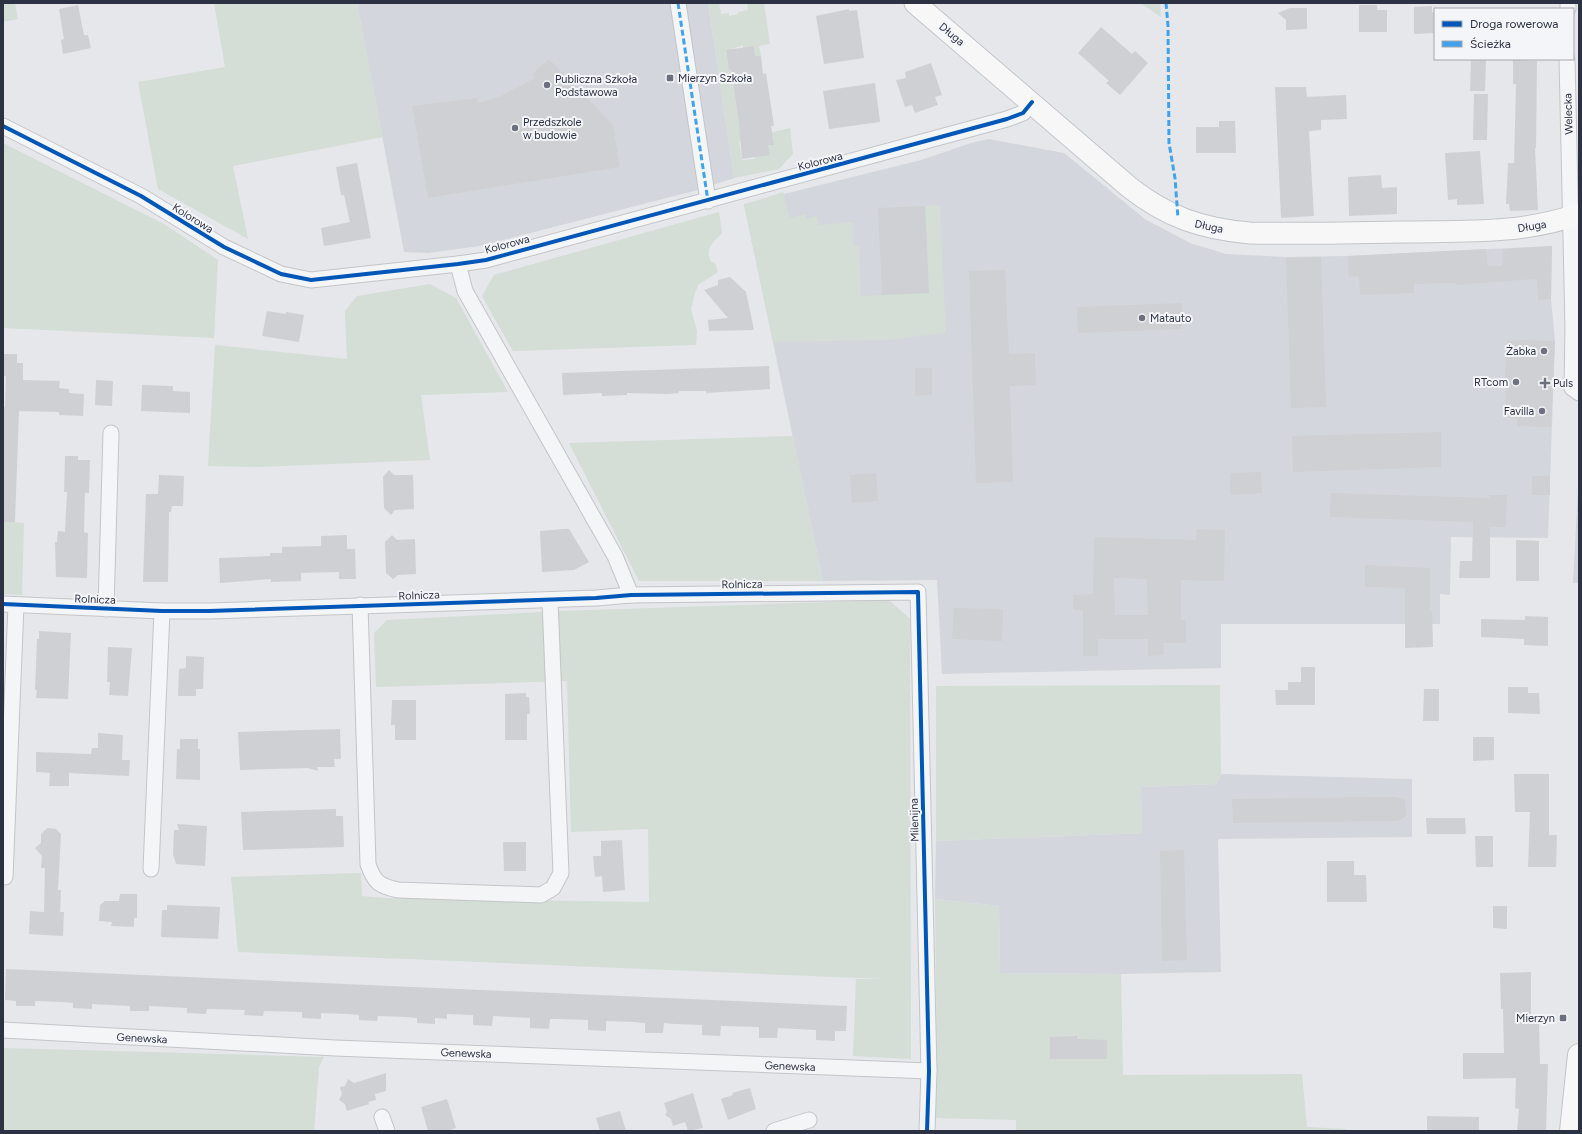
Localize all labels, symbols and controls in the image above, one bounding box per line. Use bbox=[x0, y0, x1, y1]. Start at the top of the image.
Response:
legend bbox=[1434, 8, 1574, 60]
text: Droga rowerowa bbox=[1470, 17, 1558, 31]
street label: Długa bbox=[936, 20, 967, 49]
text: Ścieżka bbox=[1470, 37, 1511, 51]
place label: Mierzyn Szkoła bbox=[678, 72, 752, 85]
place label: Publiczna Szkoła Podstawowa bbox=[555, 73, 637, 99]
marker: Mierzyn Szkoła bbox=[665, 73, 675, 83]
marker: Publiczna Szkoła Podstawowa bbox=[542, 80, 552, 90]
street label: Welecka bbox=[1561, 93, 1576, 135]
place label: Przedszkole w budowie bbox=[523, 116, 581, 142]
marker: Przedszkole w budowie bbox=[510, 123, 520, 133]
street label: Kolorowa bbox=[796, 149, 844, 174]
street label: Kolorowa bbox=[170, 201, 216, 236]
street label: Długa bbox=[1193, 217, 1224, 236]
street label: Długa bbox=[1517, 218, 1547, 235]
street label: Kolorowa bbox=[483, 232, 531, 257]
place label: Matauto bbox=[1150, 312, 1191, 325]
marker: Matauto bbox=[1137, 313, 1147, 323]
place label: Żabka bbox=[1506, 345, 1536, 358]
marker: Żabka bbox=[1539, 346, 1549, 356]
place label: RTcom bbox=[1474, 376, 1508, 389]
marker: RTcom bbox=[1511, 377, 1521, 387]
place label: Puls bbox=[1553, 377, 1573, 390]
marker: Puls bbox=[1540, 378, 1550, 388]
place label: Favilla bbox=[1504, 405, 1534, 418]
marker: Favilla bbox=[1537, 406, 1547, 416]
street label: Rolnicza bbox=[721, 578, 763, 591]
street label: Rolnicza bbox=[398, 588, 440, 603]
street label: Rolnicza bbox=[74, 592, 116, 607]
street label: Milenijna bbox=[908, 798, 921, 842]
place label: Mierzyn bbox=[1516, 1012, 1555, 1025]
marker: Mierzyn bbox=[1558, 1013, 1568, 1023]
street label: Genewska bbox=[116, 1031, 168, 1046]
street label: Genewska bbox=[440, 1046, 492, 1061]
street label: Genewska bbox=[764, 1059, 816, 1074]

